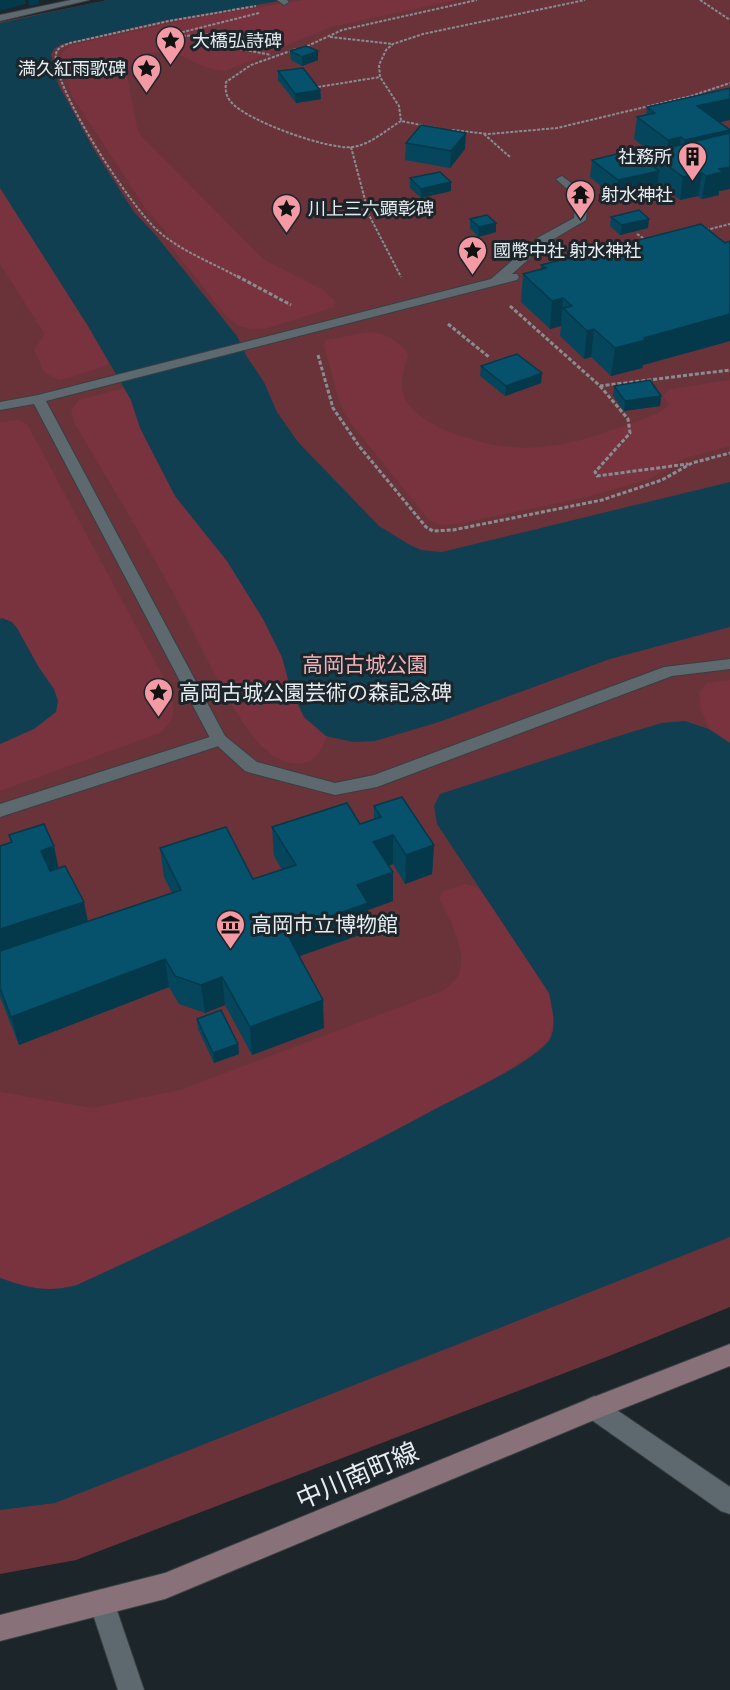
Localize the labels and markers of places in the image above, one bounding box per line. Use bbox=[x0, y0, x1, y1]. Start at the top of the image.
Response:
place icon: 大橋弘詩碑 bbox=[155, 24, 187, 66]
place label: 大橋弘詩碑 bbox=[192, 30, 282, 51]
place icon: 満久紅雨歌碑 bbox=[131, 52, 163, 94]
place label: 満久紅雨歌碑 bbox=[18, 58, 126, 79]
building icon: 社務所 bbox=[677, 140, 709, 182]
place label: 社務所 bbox=[618, 146, 672, 167]
temple icon: 射水神社 bbox=[564, 178, 596, 220]
place label: 射水神社 bbox=[601, 184, 673, 205]
place icon: 川上三六顕彰碑 bbox=[271, 192, 303, 234]
place label: 川上三六顕彰碑 bbox=[308, 198, 434, 219]
place icon: 國幣中社 射水神社 bbox=[456, 234, 488, 276]
place label: 國幣中社 射水神社 bbox=[493, 240, 641, 261]
place icon: 高岡古城公園芸術の森記念碑 bbox=[142, 676, 174, 718]
place label: 高岡古城公園芸術の森記念碑 bbox=[179, 680, 452, 705]
museum icon: 高岡市立博物館 bbox=[214, 908, 246, 950]
place label: 高岡市立博物館 bbox=[251, 912, 398, 937]

